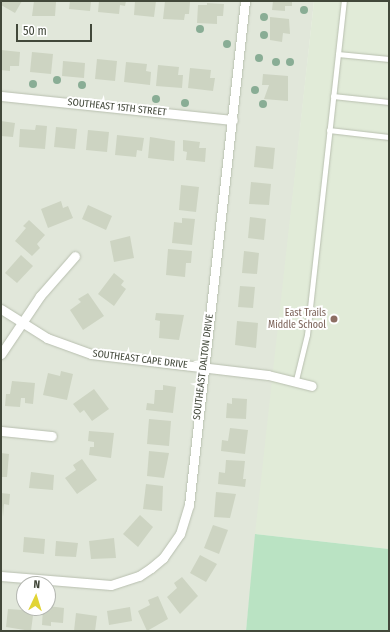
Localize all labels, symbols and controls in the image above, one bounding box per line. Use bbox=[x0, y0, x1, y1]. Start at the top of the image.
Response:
scale bar bbox=[18, 16, 94, 42]
text: 50 m bbox=[23, 24, 47, 38]
street label: SOUTHEAST 15TH STREET bbox=[67, 97, 167, 119]
place label: East Trails Middle School bbox=[268, 307, 326, 330]
street label: SOUTHEAST DALTON DRIVE bbox=[192, 313, 216, 421]
marker: East Trails Middle School bbox=[329, 314, 339, 324]
street label: SOUTHEAST CAPE DRIVE bbox=[92, 348, 188, 372]
north arrow bbox=[16, 576, 56, 616]
text: N bbox=[33, 578, 41, 591]

